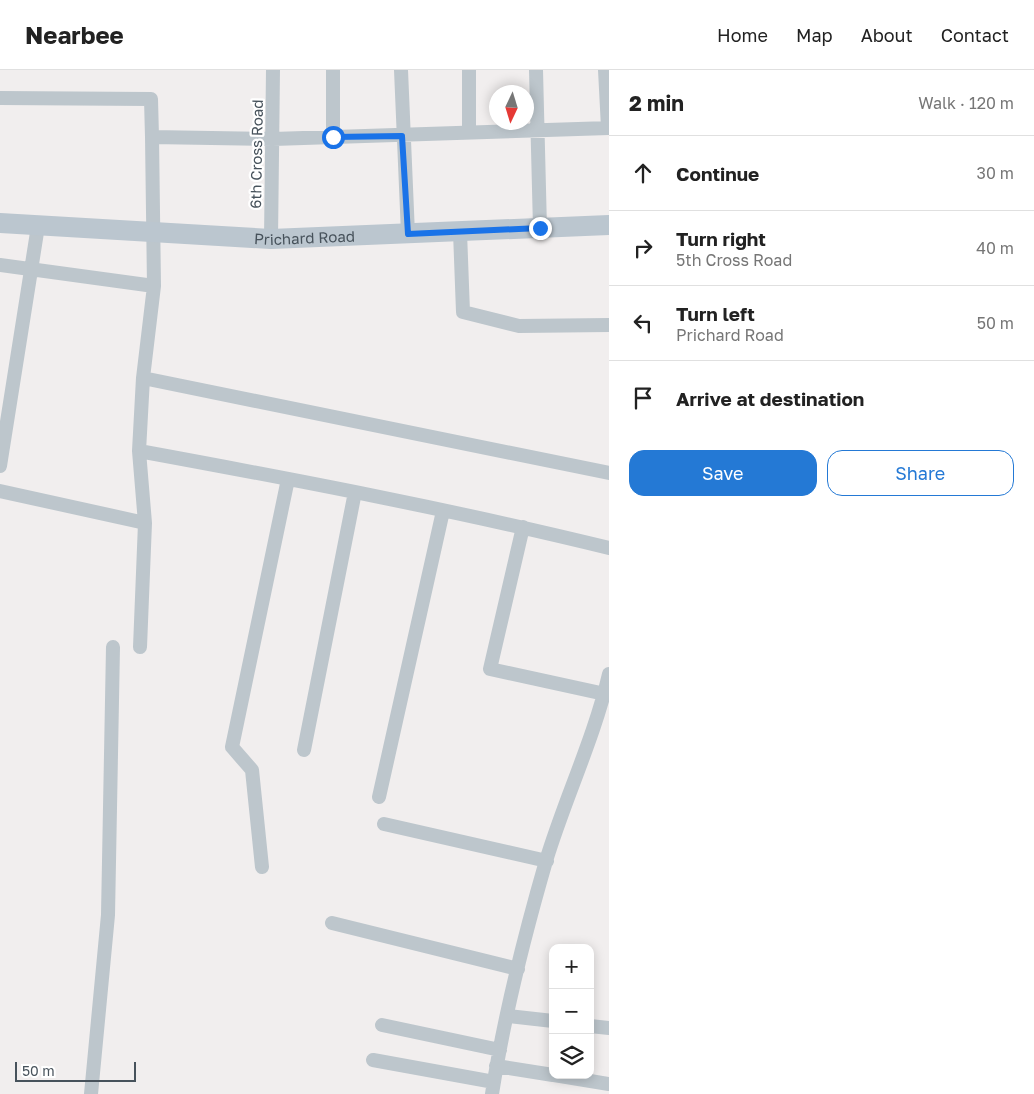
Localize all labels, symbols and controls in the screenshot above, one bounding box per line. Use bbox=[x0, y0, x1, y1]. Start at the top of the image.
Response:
text: Nearbee bbox=[25, 20, 124, 49]
text: Home bbox=[717, 24, 768, 46]
text: Map bbox=[796, 24, 833, 46]
text: About bbox=[861, 24, 913, 46]
text: Contact bbox=[941, 24, 1009, 46]
north arrow bbox=[489, 85, 534, 130]
text: 2 min bbox=[629, 90, 684, 116]
text: Walk · 120 m bbox=[918, 93, 1014, 113]
street label: 6th Cross Road bbox=[246, 99, 266, 209]
route start bbox=[322, 126, 345, 149]
icon: ahead bbox=[629, 159, 657, 187]
text: Continue bbox=[676, 162, 759, 185]
text: 30 m bbox=[977, 163, 1014, 183]
route end bbox=[529, 217, 552, 240]
street label: Prichard Road bbox=[253, 227, 355, 248]
text: Turn right bbox=[676, 227, 766, 250]
icon: right bbox=[629, 234, 657, 262]
text: 40 m bbox=[976, 238, 1014, 258]
text: 5th Cross Road bbox=[676, 250, 792, 270]
text: Turn left bbox=[676, 302, 755, 325]
icon: left bbox=[629, 309, 657, 337]
text: 50 m bbox=[977, 313, 1014, 333]
text: Prichard Road bbox=[676, 325, 784, 345]
icon: arrive bbox=[629, 384, 657, 412]
text: Arrive at destination bbox=[676, 387, 864, 410]
button: Save bbox=[629, 450, 817, 496]
button: Share bbox=[827, 450, 1014, 496]
map controls bbox=[549, 944, 594, 1079]
button: + bbox=[549, 944, 594, 989]
button: − bbox=[549, 989, 594, 1034]
button: layers bbox=[549, 1034, 594, 1079]
scale bar bbox=[15, 1059, 136, 1082]
text: 50 m bbox=[22, 1062, 55, 1079]

